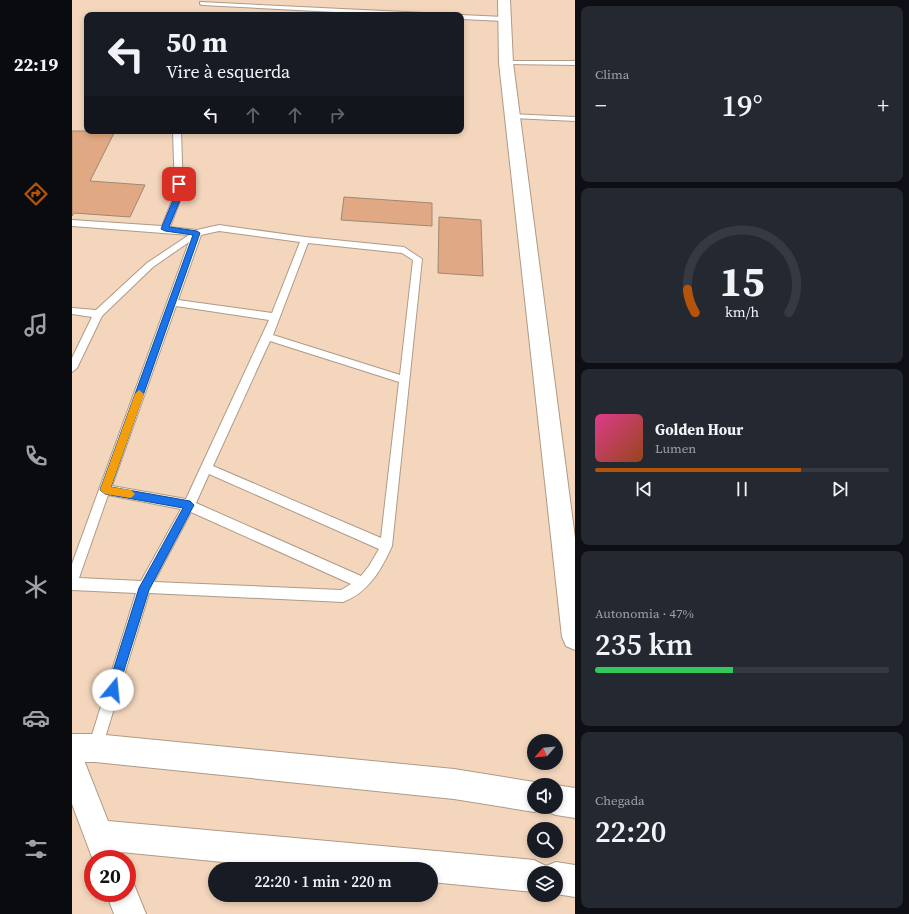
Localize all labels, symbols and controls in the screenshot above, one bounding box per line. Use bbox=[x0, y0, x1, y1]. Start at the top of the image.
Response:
text: 50 m bbox=[166, 23, 228, 61]
icon: left bbox=[100, 28, 152, 80]
text: 22:19 bbox=[14, 52, 58, 77]
text: Vire à esquerda bbox=[166, 59, 290, 84]
text: Clima bbox=[595, 66, 629, 83]
text: 19° bbox=[721, 85, 763, 126]
text: − bbox=[595, 90, 607, 120]
text: + bbox=[877, 90, 889, 120]
icon: left bbox=[200, 104, 222, 126]
icon: ahead bbox=[242, 104, 264, 126]
icon: ahead bbox=[284, 104, 306, 126]
icon: right bbox=[326, 104, 348, 126]
pin bbox=[162, 167, 196, 201]
icon: arrive bbox=[168, 173, 190, 195]
icon: directions bbox=[22, 180, 50, 208]
text: 15 bbox=[719, 253, 765, 310]
text: km/h bbox=[725, 302, 759, 322]
icon: music bbox=[22, 311, 50, 339]
text: Golden Hour bbox=[655, 419, 743, 440]
text: Lumen bbox=[655, 440, 696, 457]
icon: phone bbox=[22, 442, 50, 470]
icon: previous bbox=[633, 478, 655, 500]
icon: pause bbox=[731, 478, 753, 500]
icon: next bbox=[829, 478, 851, 500]
icon: climate bbox=[22, 573, 50, 601]
text: Autonomia · 47% bbox=[595, 605, 694, 622]
text: 235 km bbox=[595, 624, 693, 665]
position arrow bbox=[92, 669, 134, 711]
icon: car bbox=[22, 704, 50, 732]
north arrow bbox=[527, 734, 563, 770]
map controls bbox=[527, 734, 563, 902]
button: sound bbox=[527, 778, 563, 814]
text: Chegada bbox=[595, 792, 645, 809]
text: 22:20 bbox=[595, 811, 666, 852]
button: search bbox=[527, 822, 563, 858]
icon: filters bbox=[22, 835, 50, 863]
speed limit sign: 20 bbox=[84, 850, 136, 902]
button: layers bbox=[527, 866, 563, 902]
text: 22:20 · 1 min · 220 m bbox=[255, 871, 391, 892]

